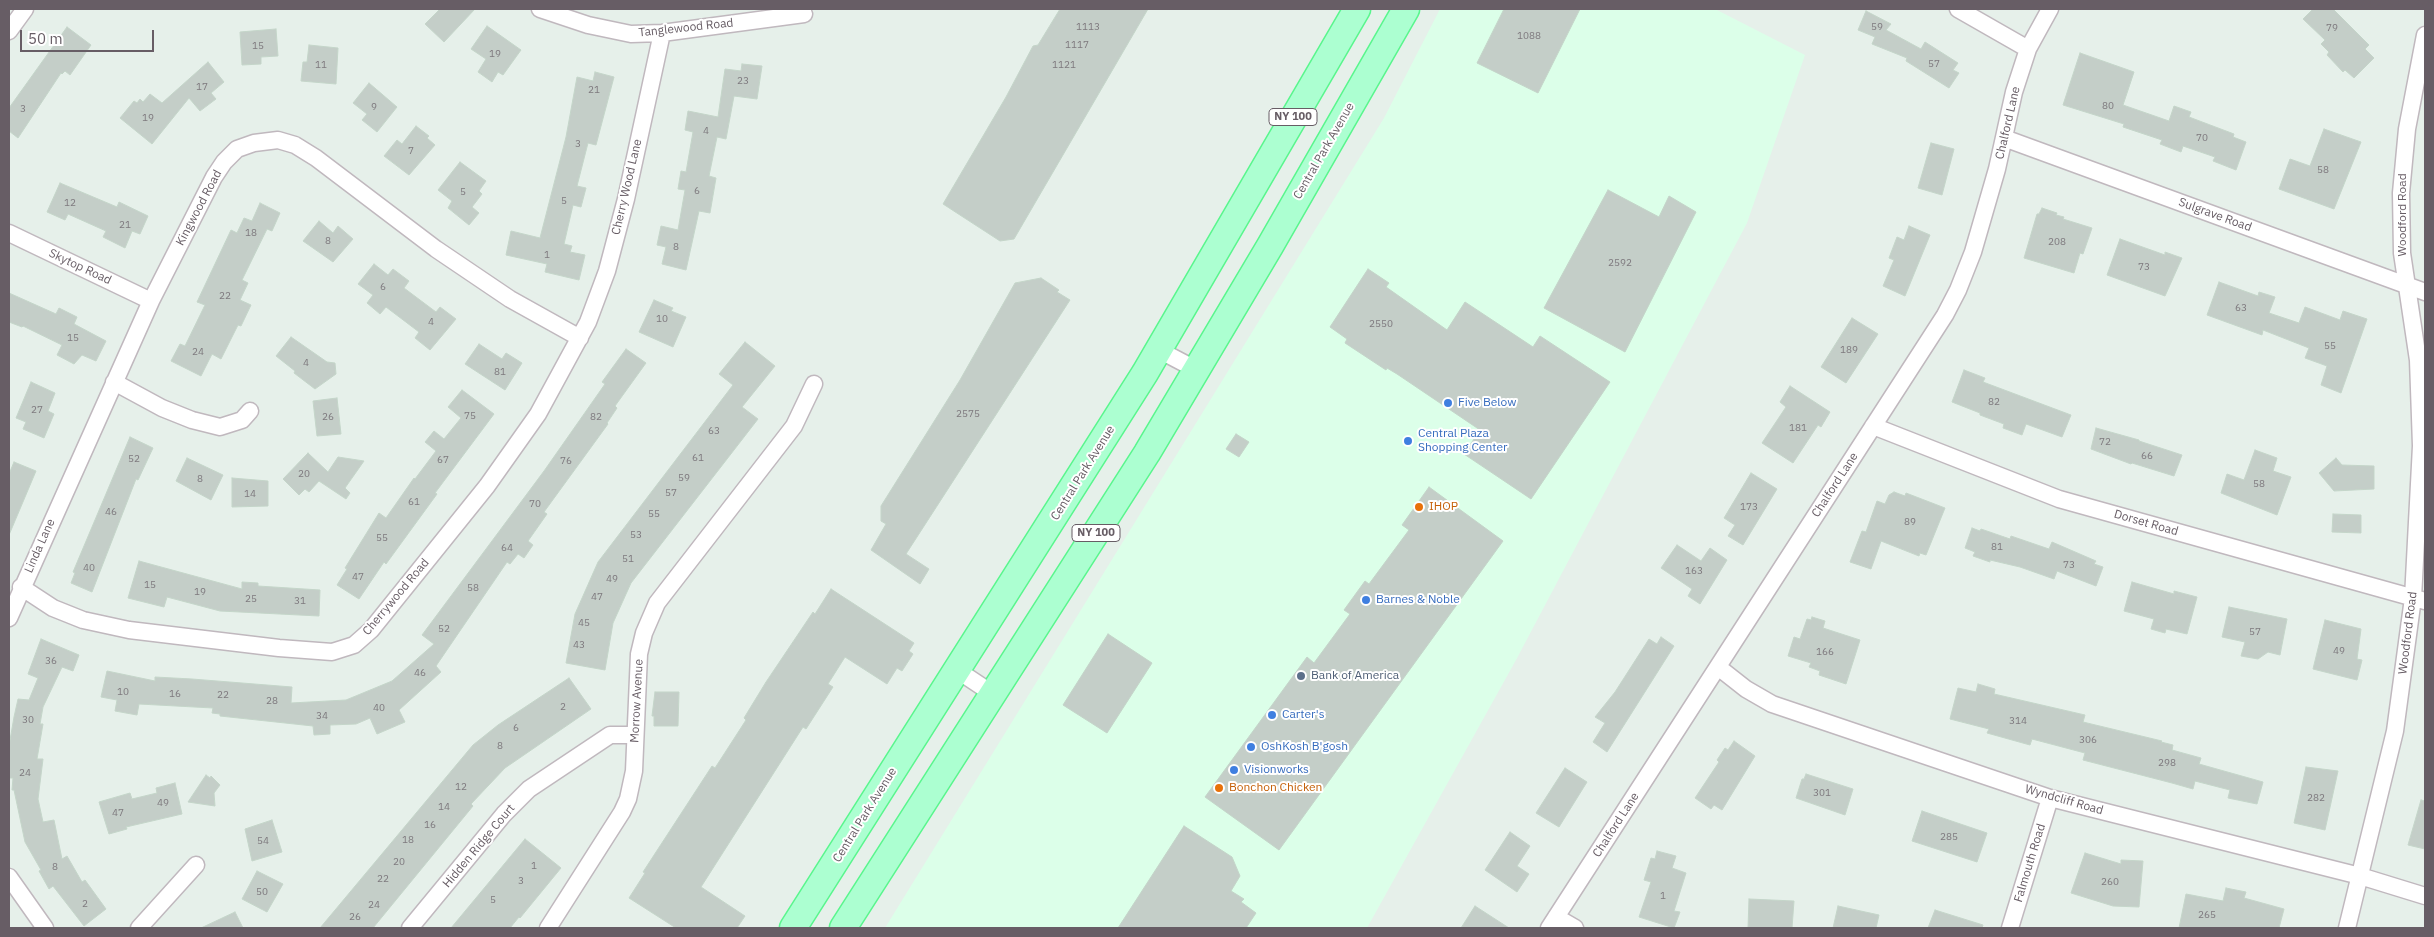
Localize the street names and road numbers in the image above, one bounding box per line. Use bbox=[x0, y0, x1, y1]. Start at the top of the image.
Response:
street label: Tanglewood Road bbox=[638, 16, 734, 40]
street label: Chalford Lane bbox=[1993, 85, 2023, 161]
street label: Central Park Avenue bbox=[1290, 100, 1358, 202]
road number: NY 100 bbox=[1269, 108, 1317, 125]
street label: Cherry Wood Lane bbox=[609, 138, 645, 236]
street label: Kingwood Road bbox=[173, 168, 225, 248]
street label: Woodford Road bbox=[2396, 173, 2410, 257]
street label: Sulgrave Road bbox=[2176, 195, 2254, 235]
street label: Skytop Road bbox=[46, 246, 114, 288]
street label: Central Park Avenue bbox=[1048, 423, 1118, 523]
street label: Chalford Lane bbox=[1809, 450, 1861, 520]
street label: Dorset Road bbox=[2112, 507, 2180, 539]
street label: Linda Lane bbox=[22, 517, 58, 575]
road number: NY 100 bbox=[1072, 524, 1120, 542]
street label: Cherrywood Road bbox=[360, 556, 432, 638]
street label: Woodford Road bbox=[2396, 591, 2420, 675]
street label: Morrow Avenue bbox=[628, 659, 646, 743]
street label: Central Park Avenue bbox=[830, 765, 900, 865]
street label: Wyndcliff Road bbox=[2023, 782, 2105, 818]
street label: Chalford Lane bbox=[1590, 790, 1642, 860]
street label: Hidden Ridge Court bbox=[440, 801, 518, 891]
street label: Falmouth Road bbox=[2011, 822, 2049, 904]

